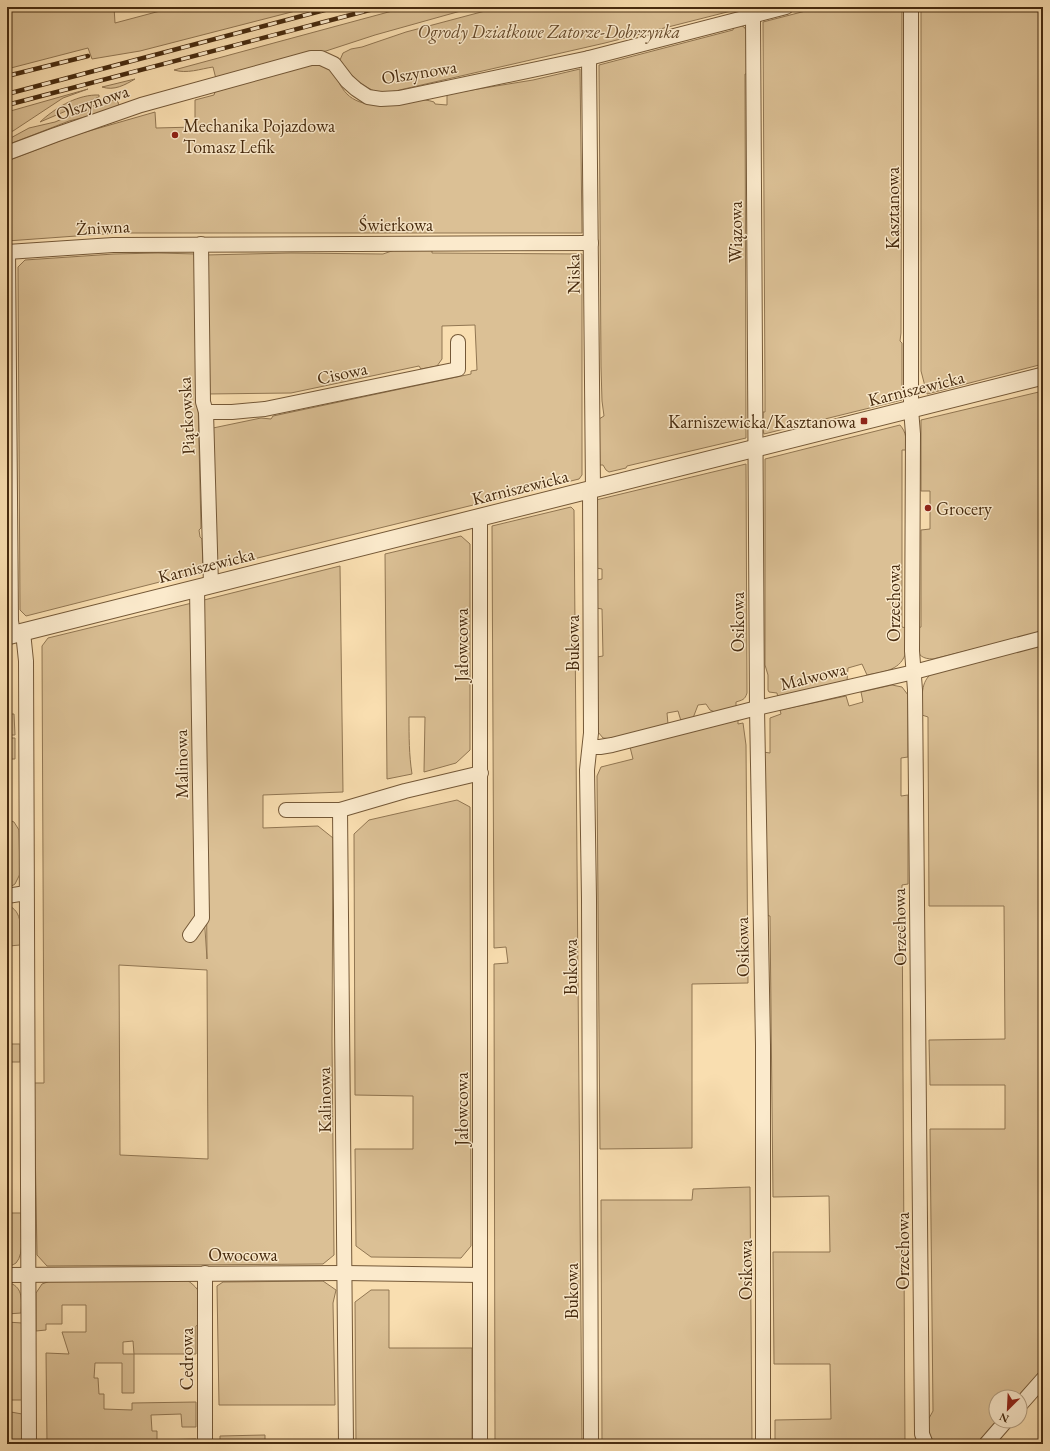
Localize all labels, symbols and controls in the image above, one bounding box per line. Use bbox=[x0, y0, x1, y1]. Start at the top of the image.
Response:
park label: Ogrody Działkowe Zatorze-Dobrzynka bbox=[418, 20, 680, 44]
street label: Olszynowa bbox=[380, 55, 459, 89]
street label: Olszynowa bbox=[52, 79, 132, 125]
place label: Mechanika Pojazdowa Tomasz Lefik bbox=[183, 114, 336, 158]
marker: Mechanika Pojazdowa Tomasz Lefik bbox=[170, 130, 180, 140]
street label: Kasztanowa bbox=[881, 166, 904, 249]
street label: Wiązowa bbox=[724, 200, 747, 263]
street label: Świerkowa bbox=[359, 213, 434, 236]
street label: Żniwna bbox=[76, 214, 131, 240]
street label: Niska bbox=[561, 253, 585, 294]
street label: Cisowa bbox=[315, 356, 370, 390]
street label: Karniszewicka bbox=[865, 365, 967, 411]
street label: Piątkowska bbox=[172, 376, 200, 456]
place label: Karniszewicka/Kasztanowa bbox=[668, 410, 857, 433]
marker: Karniszewicka/Kasztanowa bbox=[859, 416, 869, 426]
street label: Karniszewicka bbox=[469, 464, 571, 510]
place label: Grocery bbox=[936, 497, 992, 520]
marker: Grocery bbox=[923, 503, 933, 513]
street label: Karniszewicka bbox=[155, 542, 257, 588]
street label: Orzechowa bbox=[882, 563, 905, 642]
street label: Osikowa bbox=[726, 591, 749, 652]
street label: Jałowcowa bbox=[450, 607, 473, 684]
street label: Bukowa bbox=[561, 614, 584, 671]
street label: Malwowa bbox=[778, 657, 849, 695]
street label: Malinowa bbox=[169, 728, 193, 799]
street label: Orzechowa bbox=[887, 887, 911, 966]
street label: Osikowa bbox=[730, 916, 754, 977]
street label: Bukowa bbox=[559, 938, 582, 995]
street label: Kalinowa bbox=[312, 1066, 336, 1133]
street label: Jałowcowa bbox=[450, 1071, 473, 1148]
street label: Orzechowa bbox=[891, 1211, 914, 1290]
street label: Osikowa bbox=[734, 1239, 757, 1300]
street label: Owocowa bbox=[208, 1243, 279, 1266]
street label: Bukowa bbox=[560, 1262, 583, 1319]
street label: Cedrowa bbox=[175, 1327, 198, 1390]
north arrow bbox=[988, 1389, 1028, 1429]
text: N bbox=[997, 1410, 1011, 1426]

